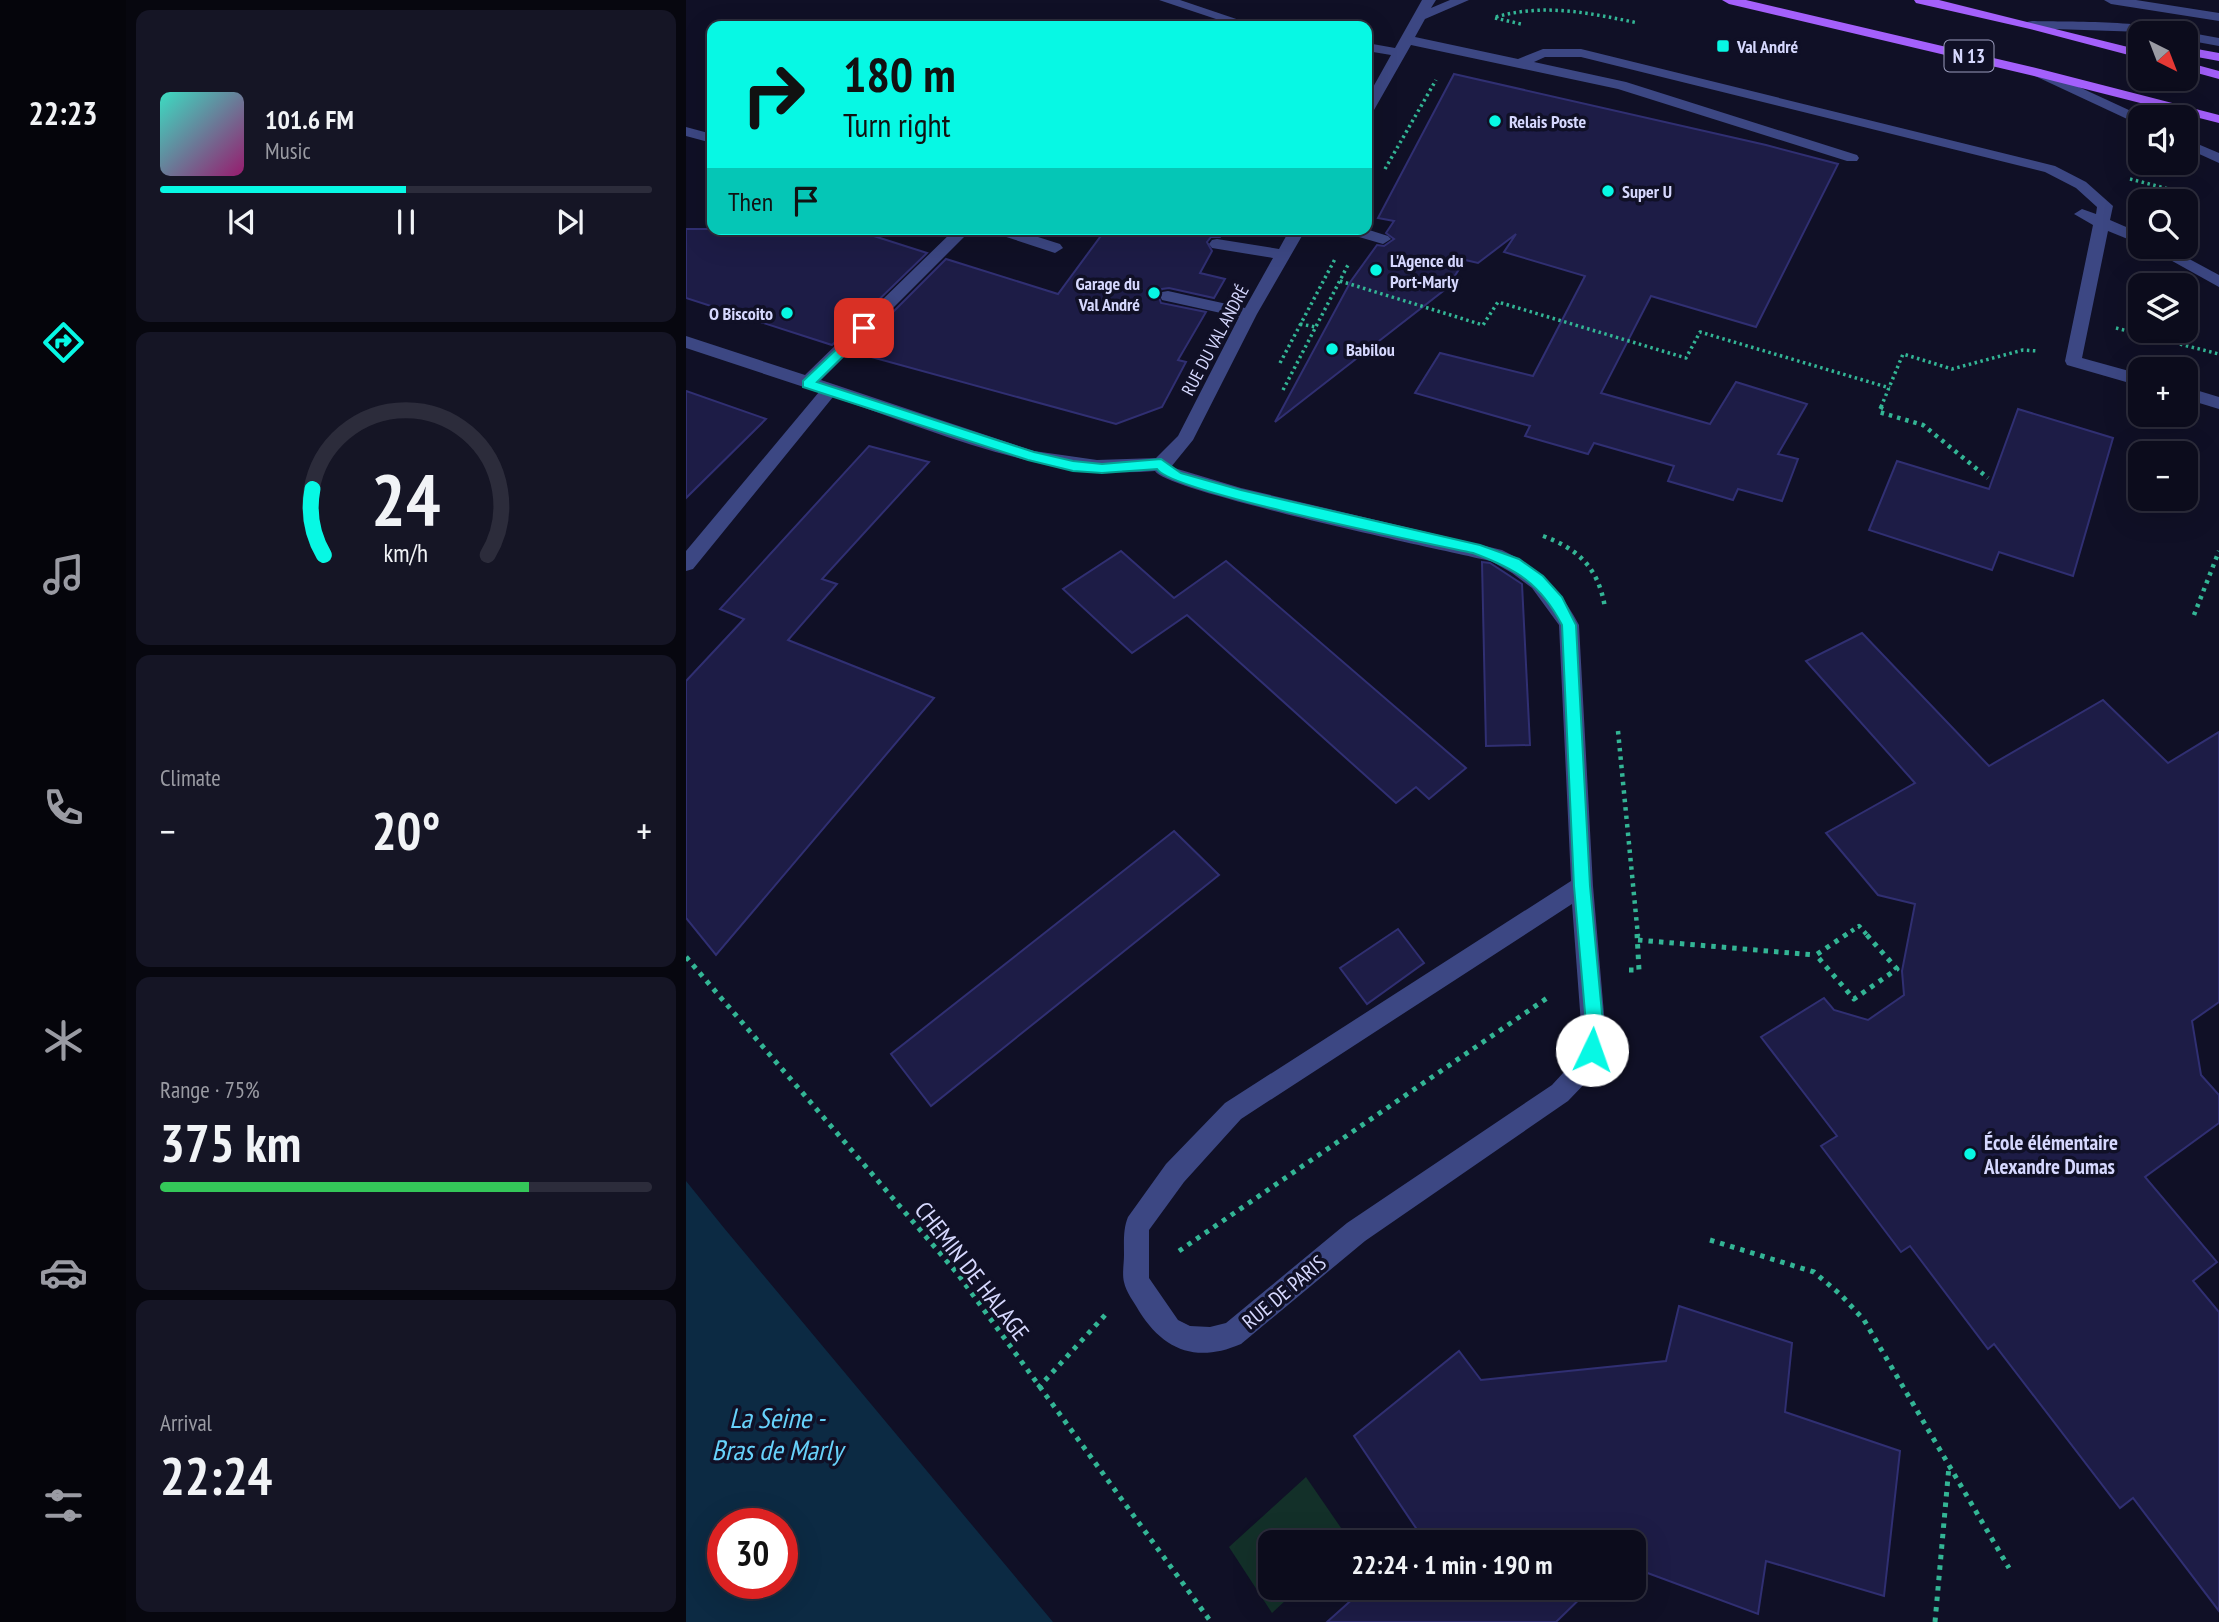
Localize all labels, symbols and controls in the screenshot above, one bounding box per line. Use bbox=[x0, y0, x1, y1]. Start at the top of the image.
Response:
north arrow bbox=[2128, 21, 2198, 91]
map controls bbox=[2128, 21, 2198, 511]
place label: Val André bbox=[1736, 35, 1798, 58]
marker: Val André bbox=[1715, 38, 1731, 54]
road number: N 13 bbox=[1944, 40, 1994, 72]
text: 180 m bbox=[843, 42, 956, 106]
icon: right bbox=[728, 49, 819, 140]
text: 22:23 bbox=[28, 92, 98, 134]
text: 101.6 FM bbox=[265, 103, 354, 136]
text: Turn right bbox=[843, 104, 951, 146]
button: sound bbox=[2128, 105, 2198, 175]
place label: Relais Poste bbox=[1509, 110, 1586, 133]
marker: Relais Poste bbox=[1487, 113, 1503, 129]
text: Music bbox=[265, 136, 311, 165]
place label: Super U bbox=[1622, 180, 1672, 203]
icon: arrive bbox=[787, 182, 825, 220]
marker: Super U bbox=[1600, 183, 1616, 199]
text: Then bbox=[728, 185, 773, 218]
button: search bbox=[2128, 189, 2198, 259]
icon: previous bbox=[223, 203, 261, 241]
icon: pause bbox=[387, 203, 425, 241]
icon: next bbox=[551, 203, 589, 241]
place label: L'Agence du Port-Marly bbox=[1390, 249, 1463, 293]
marker: L'Agence du Port-Marly bbox=[1368, 262, 1384, 278]
place label: Garage du Val André bbox=[1075, 272, 1140, 316]
button: layers bbox=[2128, 273, 2198, 343]
street label: RUE DU VAL ANDRÉ bbox=[1176, 281, 1254, 399]
marker: Garage du Val André bbox=[1146, 285, 1162, 301]
pin bbox=[834, 298, 894, 358]
place label: O Biscoito bbox=[709, 302, 773, 325]
marker: O Biscoito bbox=[779, 305, 795, 321]
icon: arrive bbox=[845, 309, 883, 347]
icon: directions bbox=[39, 318, 88, 367]
place label: Babilou bbox=[1346, 338, 1395, 361]
marker: Babilou bbox=[1324, 341, 1340, 357]
button: + bbox=[2128, 357, 2198, 427]
button: − bbox=[2128, 441, 2198, 511]
text: 24 bbox=[371, 451, 441, 545]
text: km/h bbox=[384, 536, 428, 568]
icon: music bbox=[39, 550, 88, 599]
text: Climate bbox=[160, 763, 221, 792]
icon: phone bbox=[39, 783, 88, 832]
text: 20° bbox=[372, 797, 440, 864]
text: − bbox=[160, 806, 176, 855]
text: + bbox=[636, 806, 652, 855]
position arrow bbox=[1555, 1013, 1629, 1087]
icon: climate bbox=[39, 1016, 88, 1065]
text: Range · 75% bbox=[160, 1075, 260, 1104]
text: 375 km bbox=[160, 1109, 301, 1176]
place label: École élémentaire Alexandre Dumas bbox=[1983, 1129, 2118, 1180]
marker: École élémentaire Alexandre Dumas bbox=[1962, 1146, 1978, 1162]
street label: CHEMIN DE HALAGE bbox=[908, 1195, 1036, 1347]
icon: car bbox=[39, 1248, 88, 1297]
street label: RUE DE PARIS bbox=[1237, 1249, 1331, 1335]
water label: La Seine - Bras de Marly bbox=[712, 1399, 846, 1468]
text: Arrival bbox=[160, 1408, 212, 1437]
text: 22:24 bbox=[160, 1442, 272, 1509]
icon: filters bbox=[39, 1481, 88, 1530]
speed limit sign: 30 bbox=[707, 1508, 798, 1599]
text: 22:24 · 1 min · 190 m bbox=[1352, 1548, 1552, 1581]

